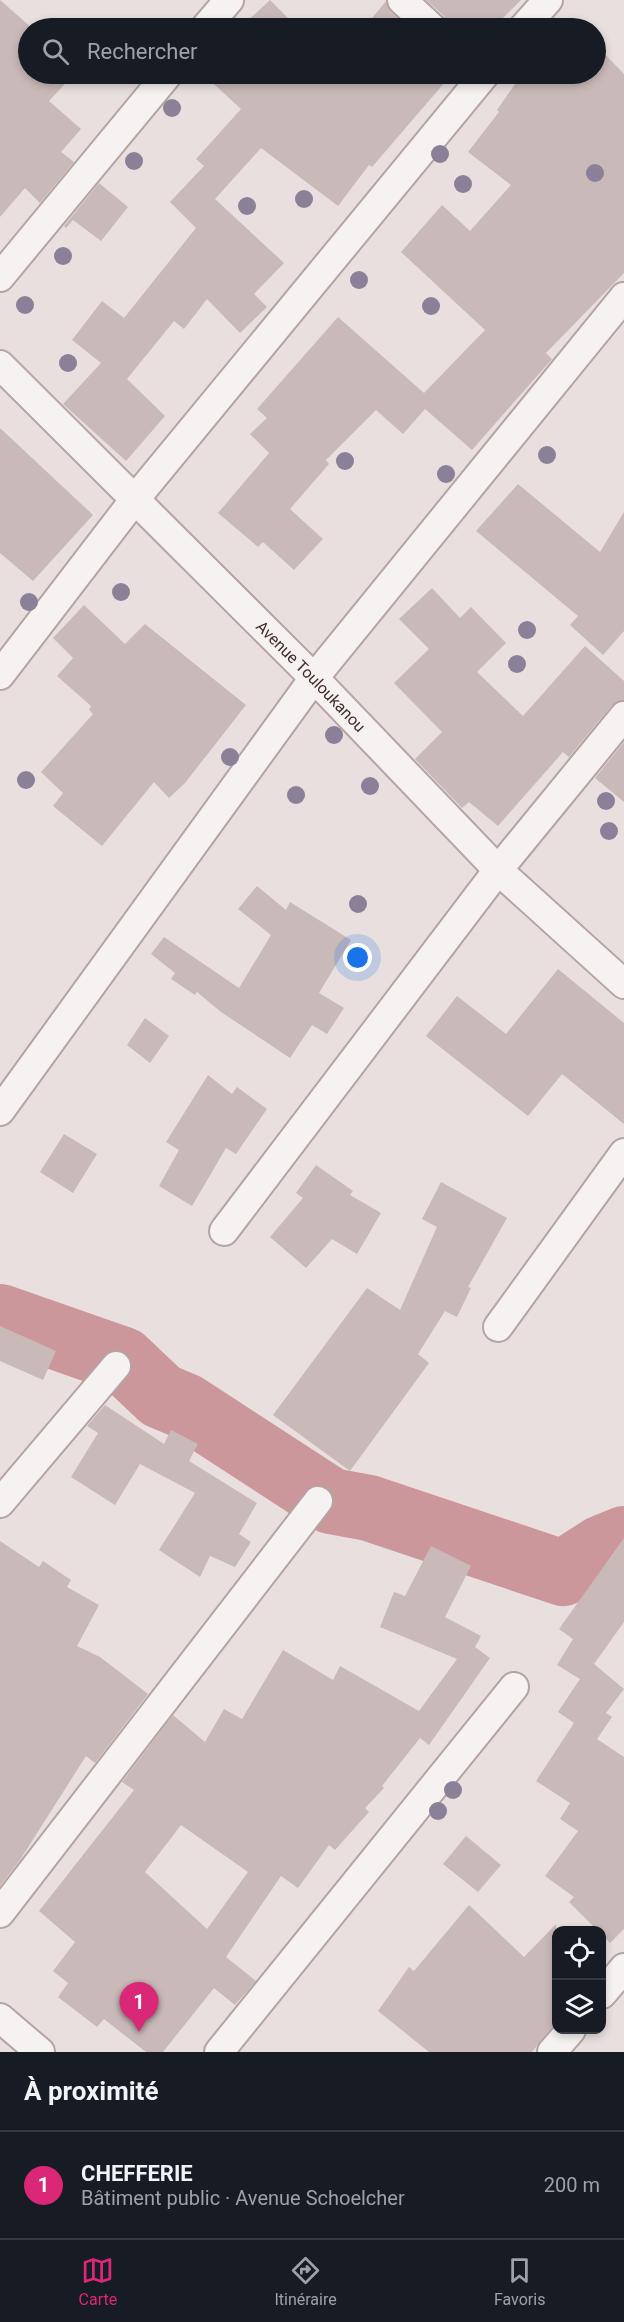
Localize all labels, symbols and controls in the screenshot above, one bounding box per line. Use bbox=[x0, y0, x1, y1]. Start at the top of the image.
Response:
search box bbox=[18, 18, 606, 84]
icon: search bbox=[39, 35, 72, 68]
text: Rechercher bbox=[87, 39, 198, 64]
street label: Avenue Touloukanou bbox=[252, 617, 370, 736]
your location bbox=[343, 943, 372, 972]
map controls bbox=[552, 1926, 606, 2034]
button: locate bbox=[552, 1926, 606, 1980]
button: layers bbox=[552, 1980, 606, 2034]
pin: 1 bbox=[120, 1982, 158, 2032]
text: À proximité bbox=[24, 2076, 158, 2106]
text: CHEFFERIE bbox=[81, 2161, 193, 2186]
text: 1 bbox=[38, 2173, 49, 2197]
text: 200 m bbox=[544, 2173, 600, 2197]
text: Bâtiment public · Avenue Schoelcher bbox=[81, 2186, 405, 2210]
tab: Carte bbox=[79, 2254, 117, 2309]
tab: Itinéraire bbox=[274, 2254, 337, 2309]
tab: Favoris bbox=[494, 2254, 545, 2309]

